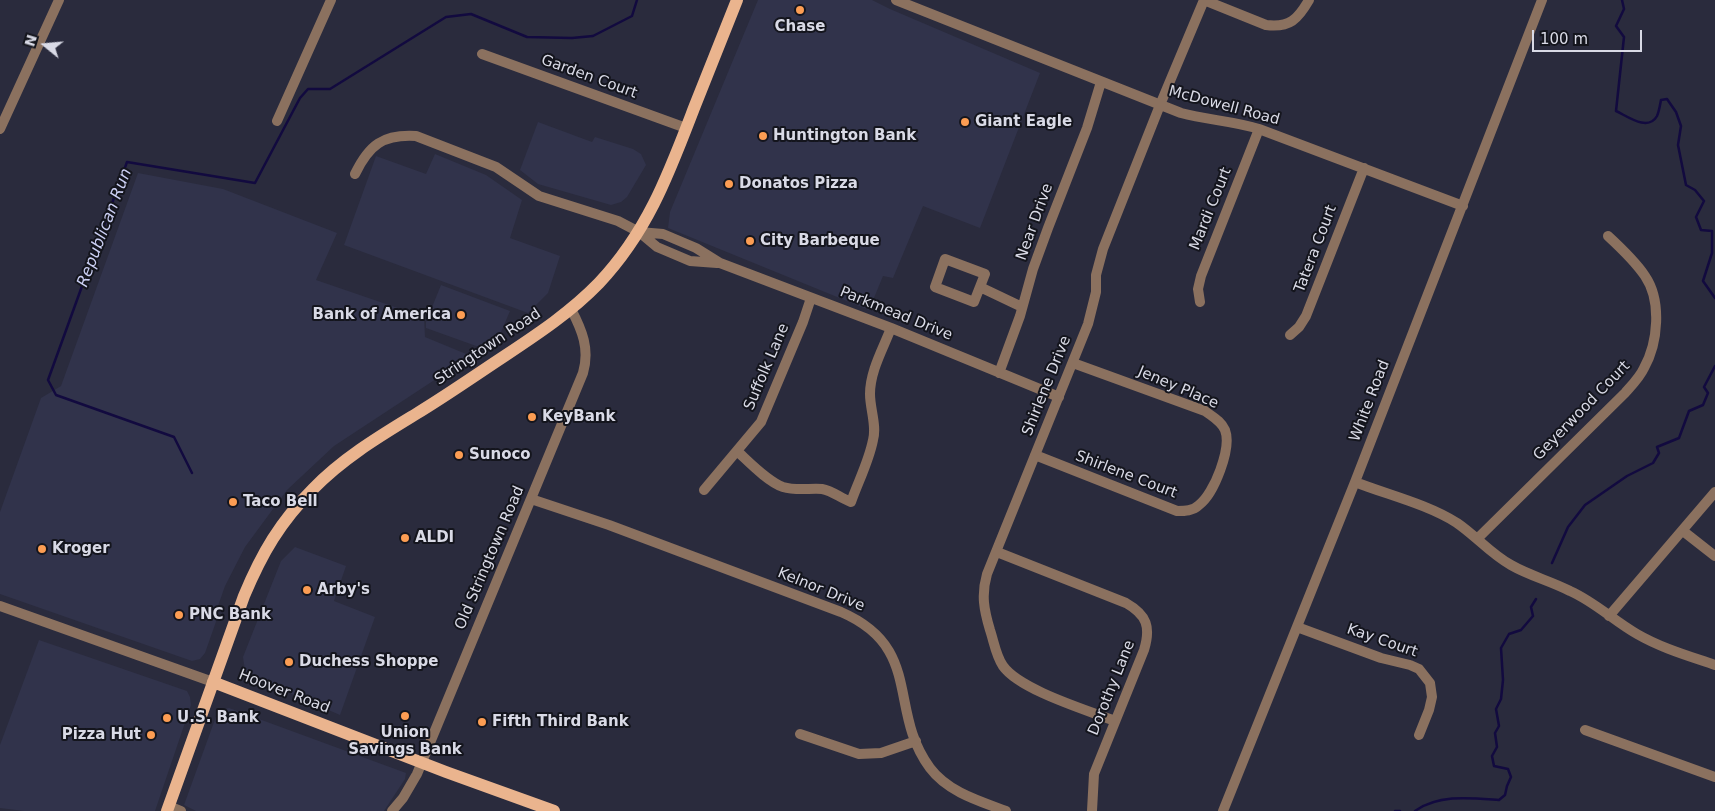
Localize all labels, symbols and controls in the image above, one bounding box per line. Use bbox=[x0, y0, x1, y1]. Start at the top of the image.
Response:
marker: Chase bbox=[794, 4, 806, 16]
place label: Chase bbox=[775, 18, 825, 36]
north arrow bbox=[20, 20, 70, 70]
scale bar bbox=[1535, 20, 1645, 52]
text: 100 m bbox=[1540, 30, 1588, 48]
text: N bbox=[21, 33, 40, 49]
street label: Garden Court bbox=[538, 51, 640, 103]
street label: McDowell Road bbox=[1167, 83, 1281, 129]
place label: Giant Eagle bbox=[975, 113, 1072, 131]
marker: Giant Eagle bbox=[959, 116, 971, 128]
place label: Huntington Bank bbox=[773, 127, 916, 145]
marker: Huntington Bank bbox=[757, 130, 769, 142]
street label: Mardi Court bbox=[1186, 165, 1236, 253]
water label: Republican Run bbox=[74, 166, 136, 290]
place label: Donatos Pizza bbox=[739, 175, 858, 193]
marker: Donatos Pizza bbox=[723, 178, 735, 190]
street label: Near Drive bbox=[1013, 181, 1057, 263]
street label: Tatera Court bbox=[1291, 203, 1341, 295]
place label: City Barbeque bbox=[760, 232, 880, 250]
marker: City Barbeque bbox=[744, 235, 756, 247]
street label: Parkmead Drive bbox=[837, 283, 955, 345]
street label: Stringtown Road bbox=[432, 305, 544, 389]
place label: Bank of America bbox=[313, 306, 451, 324]
marker: Bank of America bbox=[455, 309, 467, 321]
street label: Suffolk Lane bbox=[741, 321, 793, 413]
street label: Shirlene Drive bbox=[1019, 333, 1075, 439]
street label: White Road bbox=[1346, 358, 1394, 444]
street label: Geyerwood Court bbox=[1530, 358, 1634, 464]
street label: Jeney Place bbox=[1135, 363, 1221, 413]
place label: KeyBank bbox=[542, 408, 616, 426]
marker: KeyBank bbox=[526, 411, 538, 423]
place label: Sunoco bbox=[469, 446, 531, 464]
street label: Shirlene Court bbox=[1073, 447, 1179, 503]
marker: Sunoco bbox=[453, 449, 465, 461]
street label: Old Stringtown Road bbox=[452, 483, 528, 633]
place label: Taco Bell bbox=[243, 493, 318, 511]
marker: Taco Bell bbox=[227, 496, 239, 508]
place label: ALDI bbox=[415, 529, 454, 547]
marker: ALDI bbox=[399, 532, 411, 544]
place label: Kroger bbox=[52, 540, 110, 558]
marker: Kroger bbox=[36, 543, 48, 555]
street label: Kelnor Drive bbox=[775, 564, 867, 616]
place label: Arby's bbox=[317, 581, 370, 599]
marker: Arby's bbox=[301, 584, 313, 596]
place label: PNC Bank bbox=[189, 606, 271, 624]
marker: PNC Bank bbox=[173, 609, 185, 621]
street label: Kay Court bbox=[1344, 621, 1420, 661]
street label: Dorothy Lane bbox=[1085, 638, 1139, 738]
place label: Duchess Shoppe bbox=[299, 653, 438, 671]
marker: Duchess Shoppe bbox=[283, 656, 295, 668]
street label: Hoover Road bbox=[236, 666, 332, 718]
place label: U.S. Bank bbox=[177, 709, 259, 727]
marker: Union Savings Bank bbox=[399, 710, 411, 722]
marker: U.S. Bank bbox=[161, 712, 173, 724]
place label: Fifth Third Bank bbox=[492, 713, 629, 731]
marker: Fifth Third Bank bbox=[476, 716, 488, 728]
place label: Union Savings Bank bbox=[348, 724, 462, 759]
place label: Pizza Hut bbox=[62, 726, 141, 744]
marker: Pizza Hut bbox=[145, 729, 157, 741]

